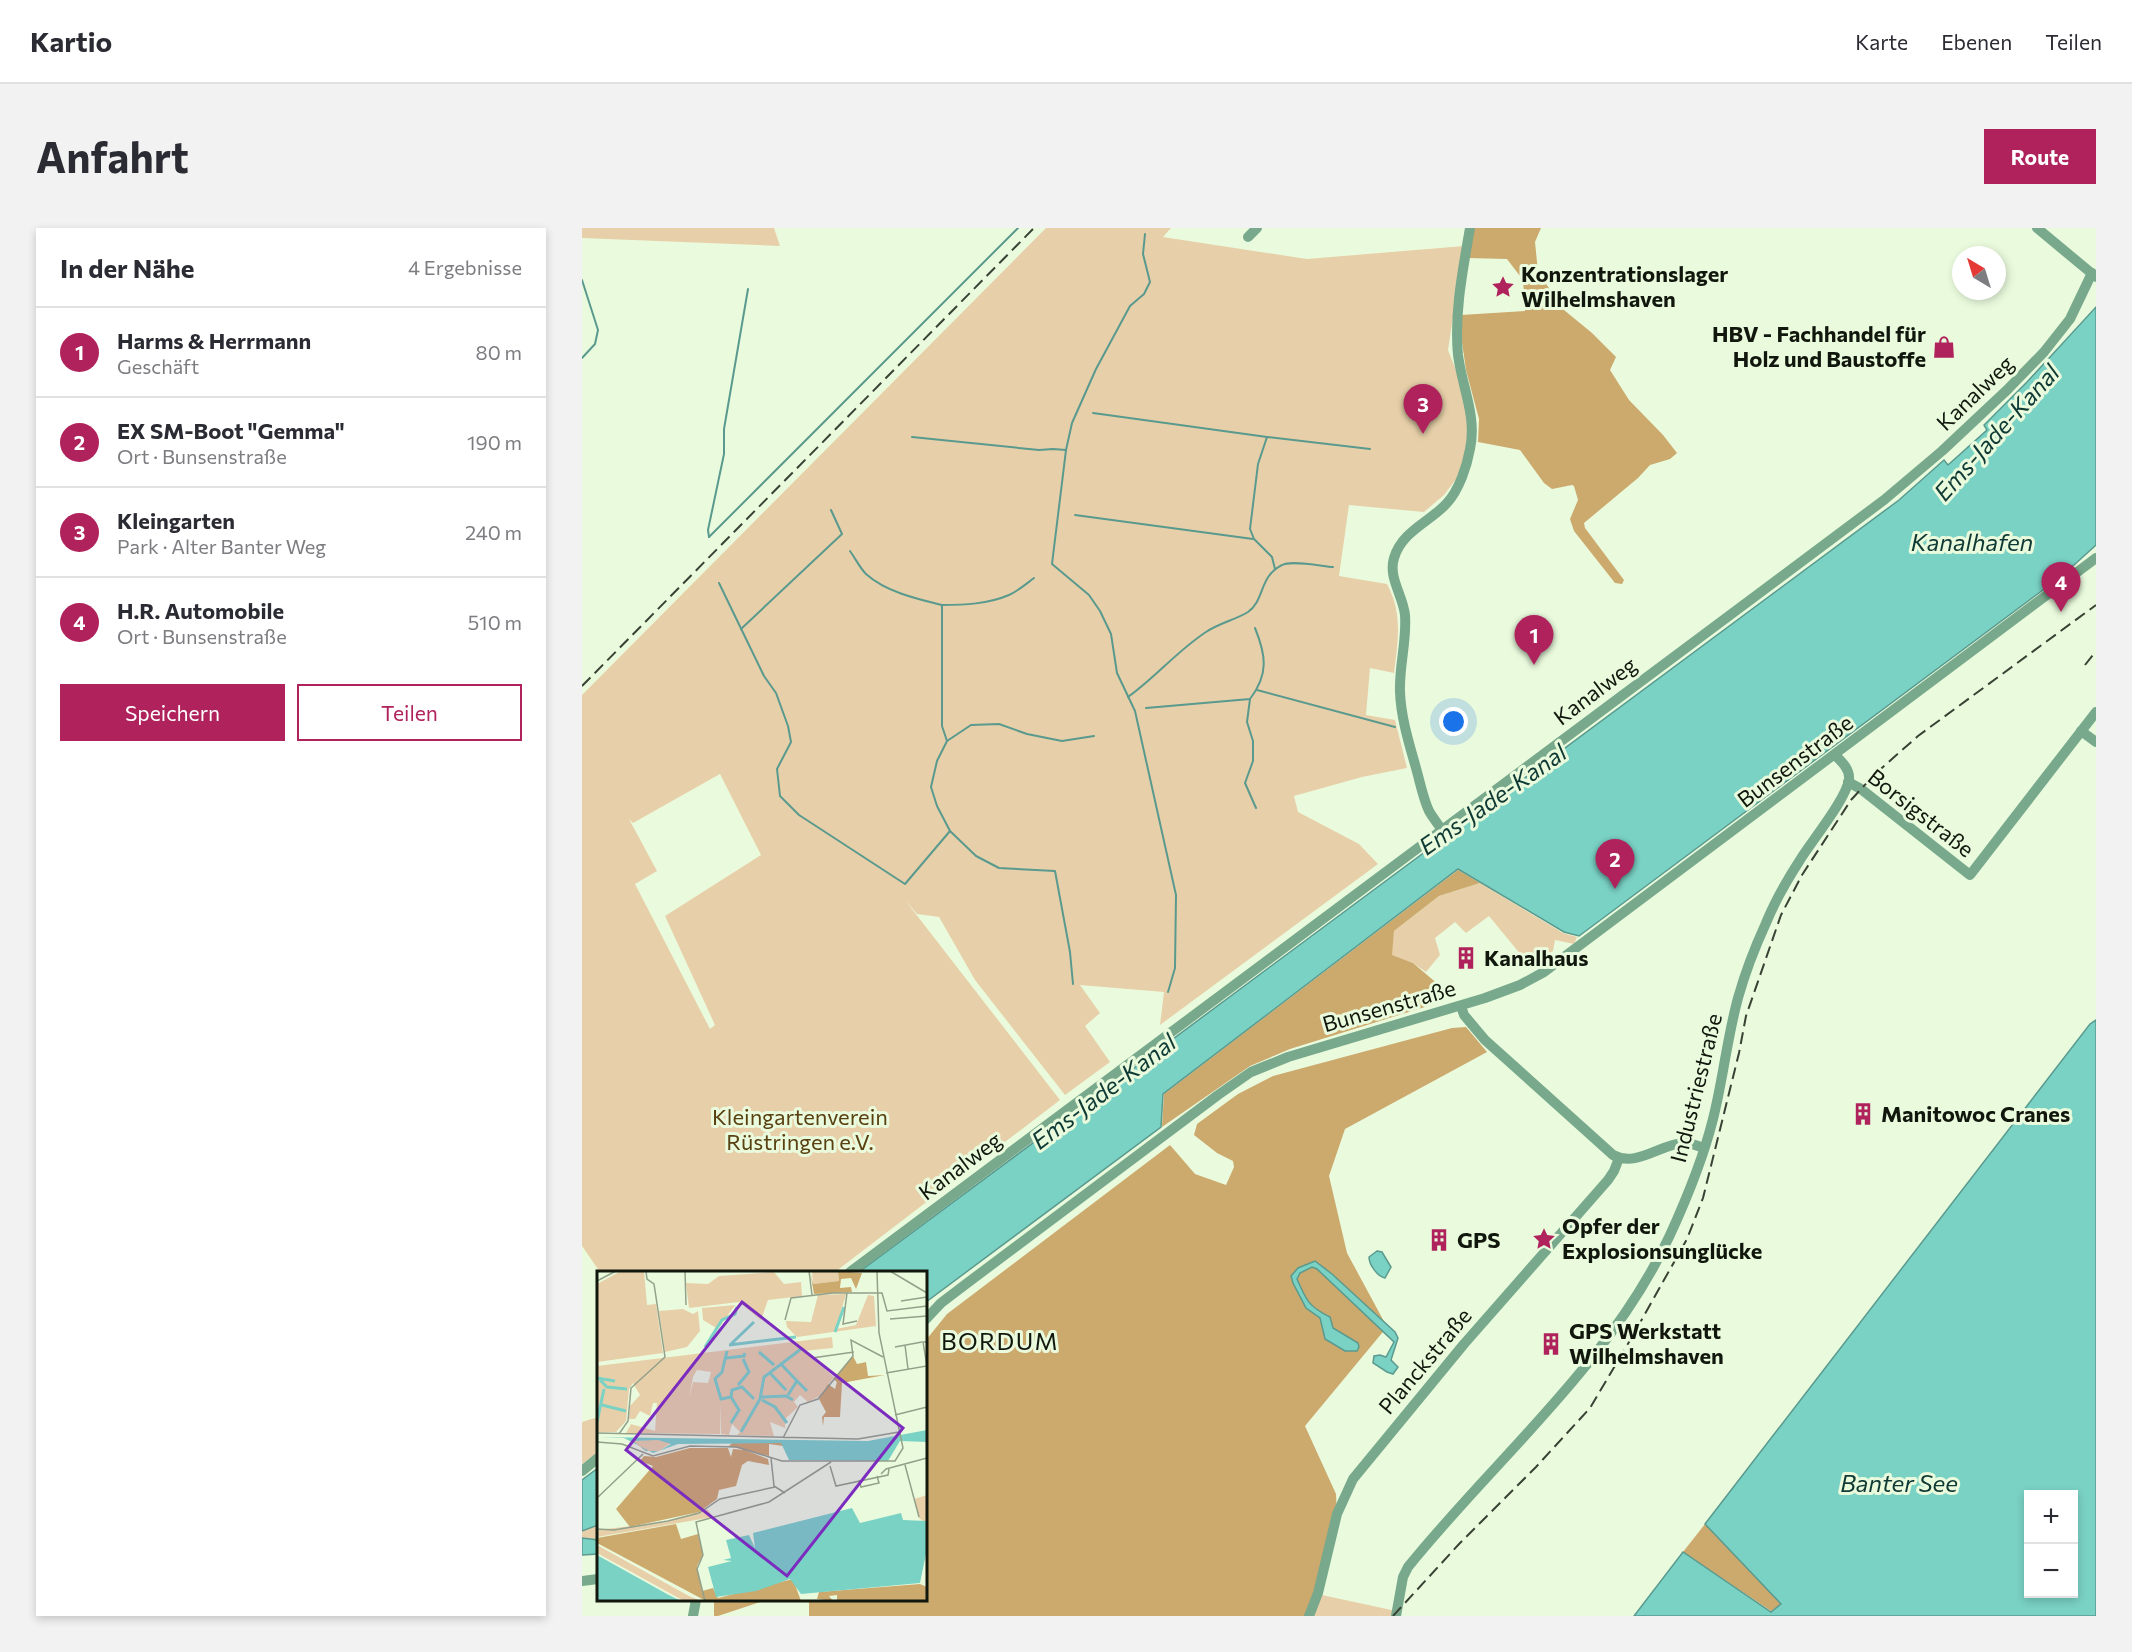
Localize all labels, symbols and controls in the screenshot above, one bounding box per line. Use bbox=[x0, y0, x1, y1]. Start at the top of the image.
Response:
text: Kartio bbox=[30, 24, 112, 58]
text: Karte bbox=[1855, 29, 1908, 54]
text: Ebenen bbox=[1941, 29, 2012, 54]
text: Teilen bbox=[2045, 29, 2102, 54]
button: Route bbox=[1984, 129, 2096, 184]
text: Anfahrt bbox=[36, 130, 189, 182]
north arrow bbox=[1952, 246, 2006, 300]
text: In der Nähe bbox=[60, 252, 195, 283]
text: 4 Ergebnisse bbox=[408, 255, 522, 279]
place label: Konzentrationslager Wilhelmshaven bbox=[1521, 260, 1728, 312]
place icon: Konzentrationslager Wilhelmshaven bbox=[1490, 274, 1516, 300]
place label: HBV - Fachhandel für Holz und Baustoffe bbox=[1712, 320, 1926, 372]
text: Harms & Herrmann bbox=[117, 327, 311, 354]
shop icon: HBV - Fachhandel für Holz und Baustoffe bbox=[1931, 334, 1957, 360]
text: 1 bbox=[75, 340, 84, 364]
text: 80 m bbox=[476, 340, 522, 364]
street label: Kanalweg bbox=[1930, 349, 2019, 436]
text: Geschäft bbox=[117, 354, 199, 378]
water label: Ems-Jade-Kanal bbox=[1927, 357, 2065, 506]
pin: 3 bbox=[1404, 384, 1442, 434]
text: EX SM-Boot "Gemma" bbox=[117, 417, 345, 444]
text: 2 bbox=[74, 430, 85, 454]
text: 190 m bbox=[467, 430, 522, 454]
text: Ort · Bunsenstraße bbox=[117, 444, 287, 468]
text: Kleingarten bbox=[117, 507, 235, 534]
text: 3 bbox=[74, 520, 85, 544]
text: 240 m bbox=[465, 520, 522, 544]
water label: Kanalhafen bbox=[1911, 527, 2033, 556]
text: Park · Alter Banter Weg bbox=[117, 534, 326, 558]
pin: 4 bbox=[2042, 562, 2080, 612]
text: H.R. Automobile bbox=[117, 597, 284, 624]
text: 4 bbox=[73, 610, 86, 634]
text: 510 m bbox=[468, 610, 522, 634]
pin: 1 bbox=[1514, 616, 1554, 665]
text: Ort · Bunsenstraße bbox=[117, 624, 287, 648]
street label: Kanalweg bbox=[1548, 651, 1642, 730]
button: Speichern bbox=[60, 684, 285, 741]
button: Teilen bbox=[297, 684, 522, 741]
your location bbox=[1439, 707, 1468, 736]
street label: Bunsenstraße bbox=[1732, 709, 1858, 813]
water label: Ems-Jade-Kanal bbox=[1413, 737, 1572, 860]
street label: Borsigstraße bbox=[1863, 763, 1980, 862]
pin: 2 bbox=[1596, 840, 1634, 889]
place label: Kanalhaus bbox=[1484, 944, 1588, 971]
building icon: Kanalhaus bbox=[1453, 945, 1479, 971]
street label: Bunsenstraße bbox=[1319, 974, 1459, 1037]
street label: Industriestraße bbox=[1664, 1011, 1727, 1165]
water label: Ems-Jade-Kanal bbox=[1025, 1026, 1182, 1155]
place label: Manitowoc Cranes bbox=[1881, 1100, 2070, 1127]
building icon: Manitowoc Cranes bbox=[1850, 1101, 1876, 1127]
park label: Kleingartenverein Rüstringen e.V. bbox=[712, 1103, 888, 1155]
street label: Kanalweg bbox=[913, 1126, 1007, 1205]
place label: Opfer der Explosionsunglücke bbox=[1562, 1212, 1762, 1264]
place label: GPS bbox=[1457, 1226, 1501, 1253]
place icon: Opfer der Explosionsunglücke bbox=[1531, 1226, 1557, 1252]
building icon: GPS bbox=[1426, 1227, 1452, 1253]
inset map bbox=[597, 1271, 927, 1601]
street label: Planckstraße bbox=[1372, 1302, 1477, 1419]
place label: GPS Werkstatt Wilhelmshaven bbox=[1569, 1317, 1724, 1369]
district label: BORDUM bbox=[941, 1326, 1059, 1355]
building icon: GPS Werkstatt Wilhelmshaven bbox=[1538, 1331, 1564, 1357]
water label: Banter See bbox=[1840, 1468, 1958, 1497]
map controls bbox=[2024, 1490, 2078, 1598]
button: + bbox=[2024, 1490, 2078, 1544]
button: − bbox=[2024, 1544, 2078, 1598]

